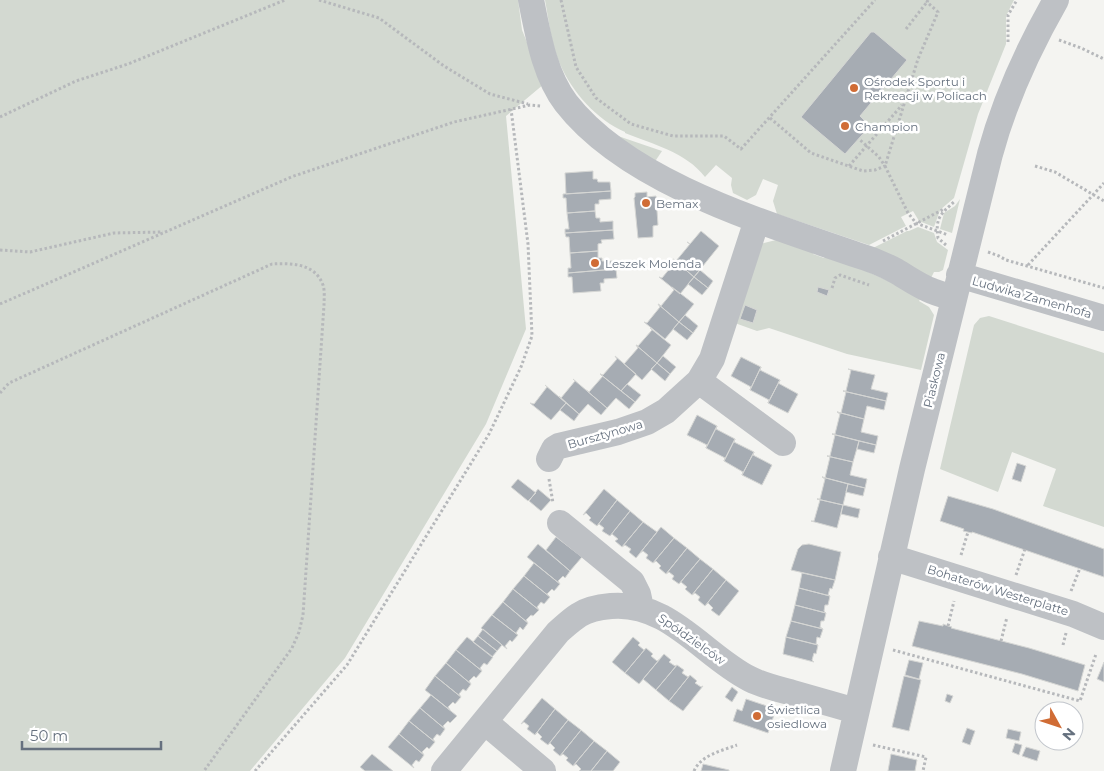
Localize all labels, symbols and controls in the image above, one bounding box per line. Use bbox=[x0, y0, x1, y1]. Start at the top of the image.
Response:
place label: Ośrodek Sportu i Rekreacji w Policach bbox=[864, 74, 987, 103]
marker: Ośrodek Sportu i Rekreacji w Policach bbox=[848, 82, 860, 94]
place label: Champion bbox=[855, 119, 918, 134]
marker: Champion bbox=[839, 120, 851, 132]
place label: Bemax bbox=[656, 196, 699, 211]
marker: Bemax bbox=[640, 197, 652, 209]
place label: Leszek Molenda bbox=[605, 256, 701, 271]
marker: Leszek Molenda bbox=[589, 257, 601, 269]
street label: Ludwika Zamenhofa bbox=[970, 273, 1094, 321]
street label: Piaskowa bbox=[920, 351, 948, 409]
street label: Bursztynowa bbox=[566, 416, 644, 452]
street label: Bohaterów Westerplatte bbox=[926, 561, 1070, 619]
street label: Spółdzielców bbox=[655, 610, 729, 668]
north arrow bbox=[1034, 701, 1084, 751]
place label: Świetlica osiedlowa bbox=[767, 702, 827, 731]
marker: Świetlica osiedlowa bbox=[751, 710, 763, 722]
scale bar bbox=[22, 718, 161, 750]
text: N bbox=[1058, 724, 1079, 744]
text: 50 m bbox=[30, 726, 68, 745]

